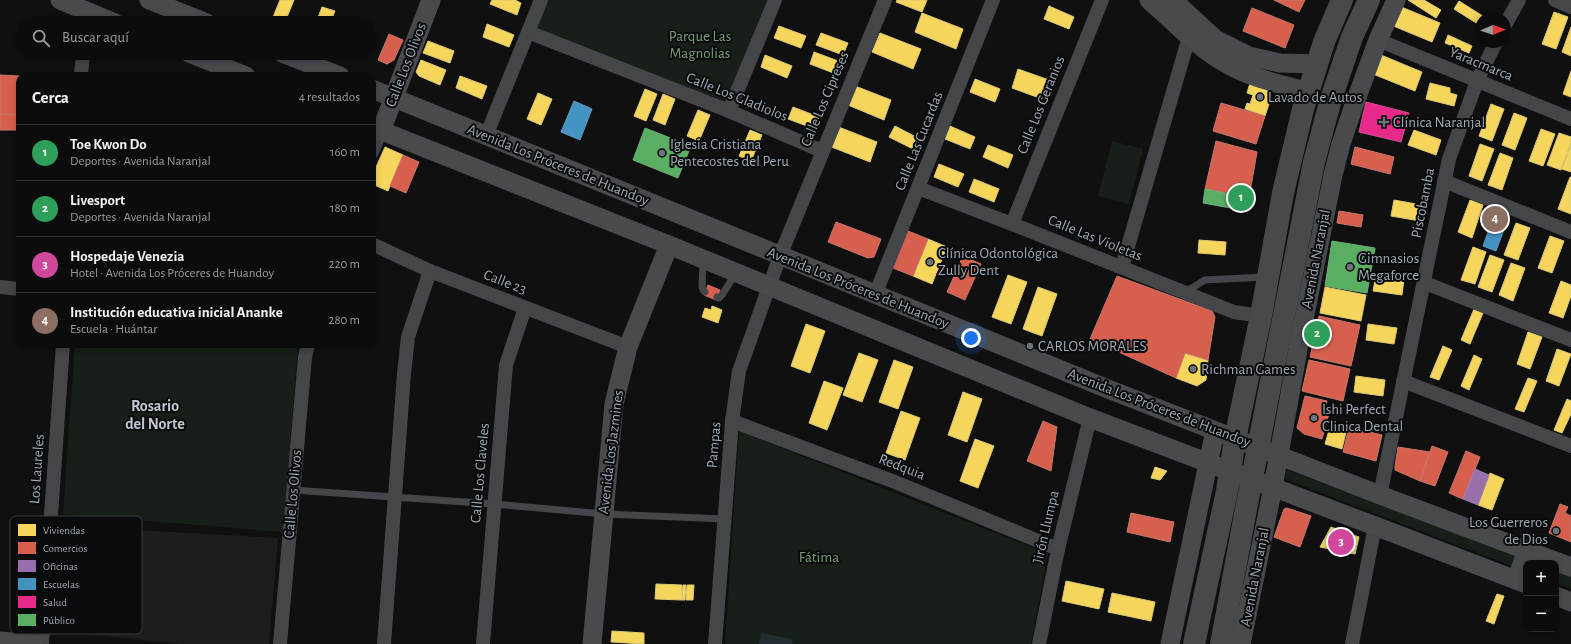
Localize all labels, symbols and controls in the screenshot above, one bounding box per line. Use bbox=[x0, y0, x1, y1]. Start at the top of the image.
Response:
north arrow bbox=[1475, 12, 1511, 48]
search box bbox=[16, 16, 376, 60]
street label: Calle Los Olivos bbox=[383, 21, 429, 109]
icon: search bbox=[30, 27, 52, 49]
park label: Parque Las Magnolias bbox=[669, 29, 731, 61]
text: Buscar aquí bbox=[62, 30, 129, 45]
street label: Yaracmarca bbox=[1447, 44, 1515, 84]
street label: Calle Los Cipreses bbox=[798, 49, 852, 149]
street label: Calle Los Geranios bbox=[1015, 54, 1067, 156]
street label: Calle Los Gladiolos bbox=[684, 70, 790, 124]
text: Cerca bbox=[32, 89, 69, 106]
street label: Calle Las Cucardas bbox=[892, 89, 946, 193]
place label: Lavado de Autos bbox=[1268, 90, 1362, 105]
text: 4 resultados bbox=[299, 91, 360, 104]
marker: Lavado de Autos bbox=[1255, 92, 1265, 102]
place label: Clínica Naranjal bbox=[1393, 115, 1485, 130]
marker: Clínica Naranjal bbox=[1378, 116, 1390, 128]
street label: Avenida Los Próceres de Huandoy bbox=[465, 122, 651, 209]
text: Toe Kwon Do bbox=[70, 137, 147, 152]
place label: Iglesia Cristiana Pentecostes del Peru bbox=[670, 137, 789, 169]
text: 1 bbox=[43, 146, 47, 159]
text: 160 m bbox=[330, 146, 360, 159]
marker: Iglesia Cristiana Pentecostes del Peru bbox=[657, 148, 667, 158]
text: Deportes · Avenida Naranjal bbox=[70, 155, 211, 168]
street label: Piscobamba bbox=[1409, 167, 1437, 239]
pin: 1 bbox=[1228, 183, 1254, 213]
text: Livesport bbox=[70, 193, 125, 208]
text: 2 bbox=[42, 202, 48, 215]
text: 180 m bbox=[330, 202, 360, 215]
pin: 4 bbox=[1482, 204, 1508, 234]
street label: Avenida Naranjal bbox=[1299, 208, 1333, 310]
text: Deportes · Avenida Naranjal bbox=[70, 211, 211, 224]
street label: Calle Las Violetas bbox=[1046, 212, 1144, 264]
street label: Avenida Los Próceres de Huandoy bbox=[765, 245, 951, 332]
place label: Clínica Odontológica Zully Dent bbox=[938, 246, 1058, 278]
text: Hospedaje Venezia bbox=[70, 249, 185, 264]
place label: Gimnasios Megaforce bbox=[1358, 251, 1419, 283]
marker: Clínica Odontológica Zully Dent bbox=[925, 257, 935, 267]
text: 3 bbox=[42, 258, 48, 271]
text: 220 m bbox=[329, 258, 360, 271]
marker: Gimnasios Megaforce bbox=[1345, 262, 1355, 272]
text: Hotel · Avenida Los Próceres de Huandoy bbox=[70, 267, 274, 280]
street label: Calle 23 bbox=[482, 267, 528, 297]
text: Institución educativa inicial Ananke bbox=[70, 305, 283, 320]
text: 4 bbox=[42, 314, 48, 327]
text: 280 m bbox=[329, 314, 360, 327]
pin: 2 bbox=[1304, 319, 1330, 349]
text: Escuela · Huántar bbox=[70, 323, 157, 336]
your location bbox=[961, 328, 981, 348]
place label: CARLOS MORALES bbox=[1038, 339, 1147, 354]
marker: CARLOS MORALES bbox=[1025, 341, 1035, 351]
place label: Richman Games bbox=[1201, 362, 1295, 377]
marker: Richman Games bbox=[1188, 364, 1198, 374]
street label: Avenida Los Próceres de Huandoy bbox=[1066, 366, 1253, 450]
street label: Avenida Los Jazmines bbox=[596, 389, 626, 515]
district label: Rosario del Norte bbox=[125, 398, 185, 432]
place label: Ishi Perfect Clinica Dental bbox=[1322, 402, 1403, 434]
marker: Ishi Perfect Clinica Dental bbox=[1309, 413, 1319, 423]
street label: Pampas bbox=[705, 421, 723, 469]
street label: Calle Los Claveles bbox=[468, 422, 492, 524]
street label: Los Laureles bbox=[27, 434, 47, 504]
street label: Calle Los Olivos bbox=[282, 449, 304, 539]
street label: Redquia bbox=[877, 451, 927, 483]
street label: Jirón Llumpa bbox=[1030, 489, 1062, 565]
place label: Los Guerreros de Dios bbox=[1469, 515, 1548, 547]
legend bbox=[10, 516, 142, 634]
text: Viviendas bbox=[43, 525, 85, 536]
street label: Avenida Naranjal bbox=[1238, 526, 1272, 628]
marker: Los Guerreros de Dios bbox=[1551, 526, 1561, 536]
pin: 3 bbox=[1328, 527, 1354, 557]
text: Comercios bbox=[43, 543, 88, 554]
park label: Fátima bbox=[799, 550, 839, 565]
map controls bbox=[1523, 560, 1559, 632]
button: + bbox=[1523, 560, 1559, 596]
text: Oficinas bbox=[43, 561, 78, 572]
text: Escuelas bbox=[43, 579, 79, 590]
button: − bbox=[1523, 596, 1559, 632]
text: Salud bbox=[43, 597, 67, 608]
text: Público bbox=[43, 615, 75, 626]

